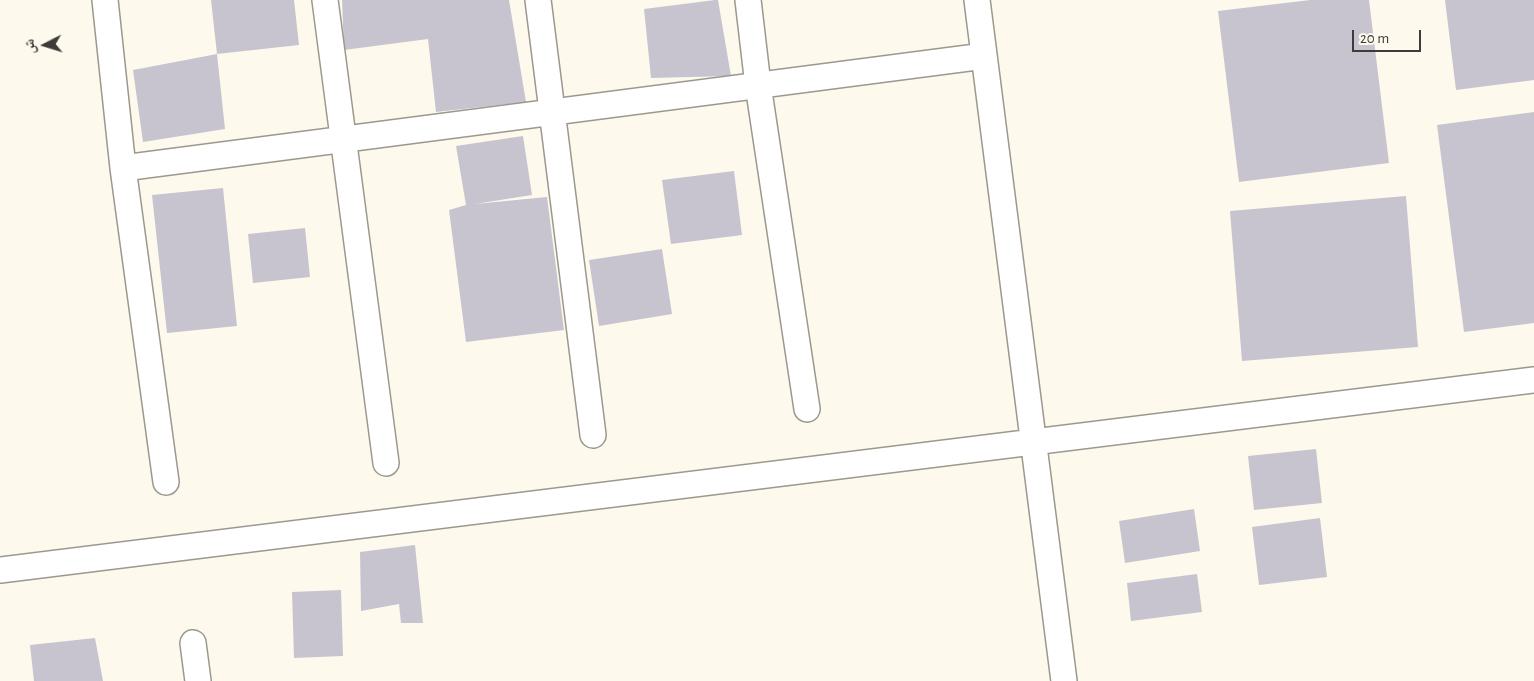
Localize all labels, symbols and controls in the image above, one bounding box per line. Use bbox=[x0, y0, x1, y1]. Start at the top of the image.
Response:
north arrow bbox=[20, 20, 70, 70]
scale bar bbox=[1354, 20, 1423, 52]
text: 20 m bbox=[1360, 31, 1389, 46]
text: ش bbox=[22, 38, 38, 54]

